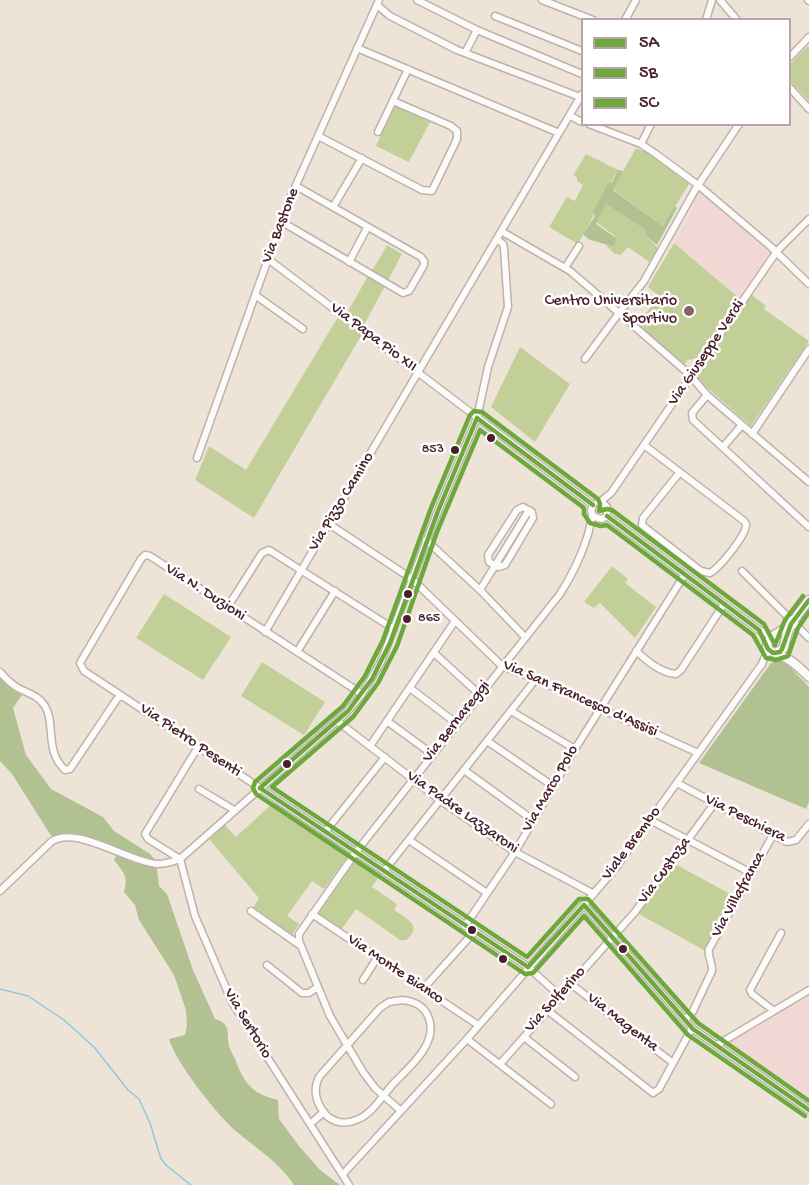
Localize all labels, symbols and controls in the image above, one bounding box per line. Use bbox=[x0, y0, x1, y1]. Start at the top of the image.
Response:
legend bbox=[581, 18, 791, 126]
text: 5A bbox=[639, 33, 659, 54]
text: 5B bbox=[639, 63, 658, 84]
text: 5C bbox=[639, 93, 658, 114]
street label: Via Bastone bbox=[258, 186, 304, 266]
place label: Centro Universitario Sportivo bbox=[545, 292, 677, 330]
street label: Via Giuseppe Verdi bbox=[664, 296, 750, 410]
street label: Via Papa Pio XII bbox=[326, 299, 420, 377]
marker: Centro Universitario Sportivo bbox=[682, 304, 696, 318]
unlabelled marker bbox=[485, 432, 497, 444]
place label: 853 bbox=[422, 442, 444, 458]
marker: 853 bbox=[449, 444, 461, 456]
street label: Via Pizzo Camino bbox=[305, 449, 379, 555]
street label: Via N. Duzioni bbox=[161, 560, 249, 626]
unlabelled marker bbox=[402, 588, 414, 600]
place label: 865 bbox=[418, 611, 440, 627]
marker: 865 bbox=[401, 613, 413, 625]
street label: Via San Francesco d'Assisi bbox=[500, 656, 660, 742]
street label: Via Bernareggi bbox=[419, 677, 495, 767]
street label: Via Pietro Pesenti bbox=[135, 700, 245, 782]
street label: Via Marco Polo bbox=[518, 742, 584, 836]
unlabelled marker bbox=[281, 758, 293, 770]
street label: Via Padre Lazzaroni bbox=[402, 767, 522, 859]
street label: Via Peschiera bbox=[701, 790, 789, 848]
street label: Viale Brembo bbox=[598, 803, 666, 885]
street label: Via Custoza bbox=[634, 834, 696, 908]
street label: Via Villafranca bbox=[708, 849, 770, 941]
unlabelled marker bbox=[466, 924, 478, 936]
street label: Via Monte Bianco bbox=[343, 931, 447, 1009]
unlabelled marker bbox=[617, 943, 629, 955]
unlabelled marker bbox=[497, 953, 509, 965]
street label: Via Solferino bbox=[521, 963, 591, 1037]
street label: Via Sertorio bbox=[219, 985, 275, 1063]
street label: Via Magenta bbox=[582, 989, 662, 1057]

